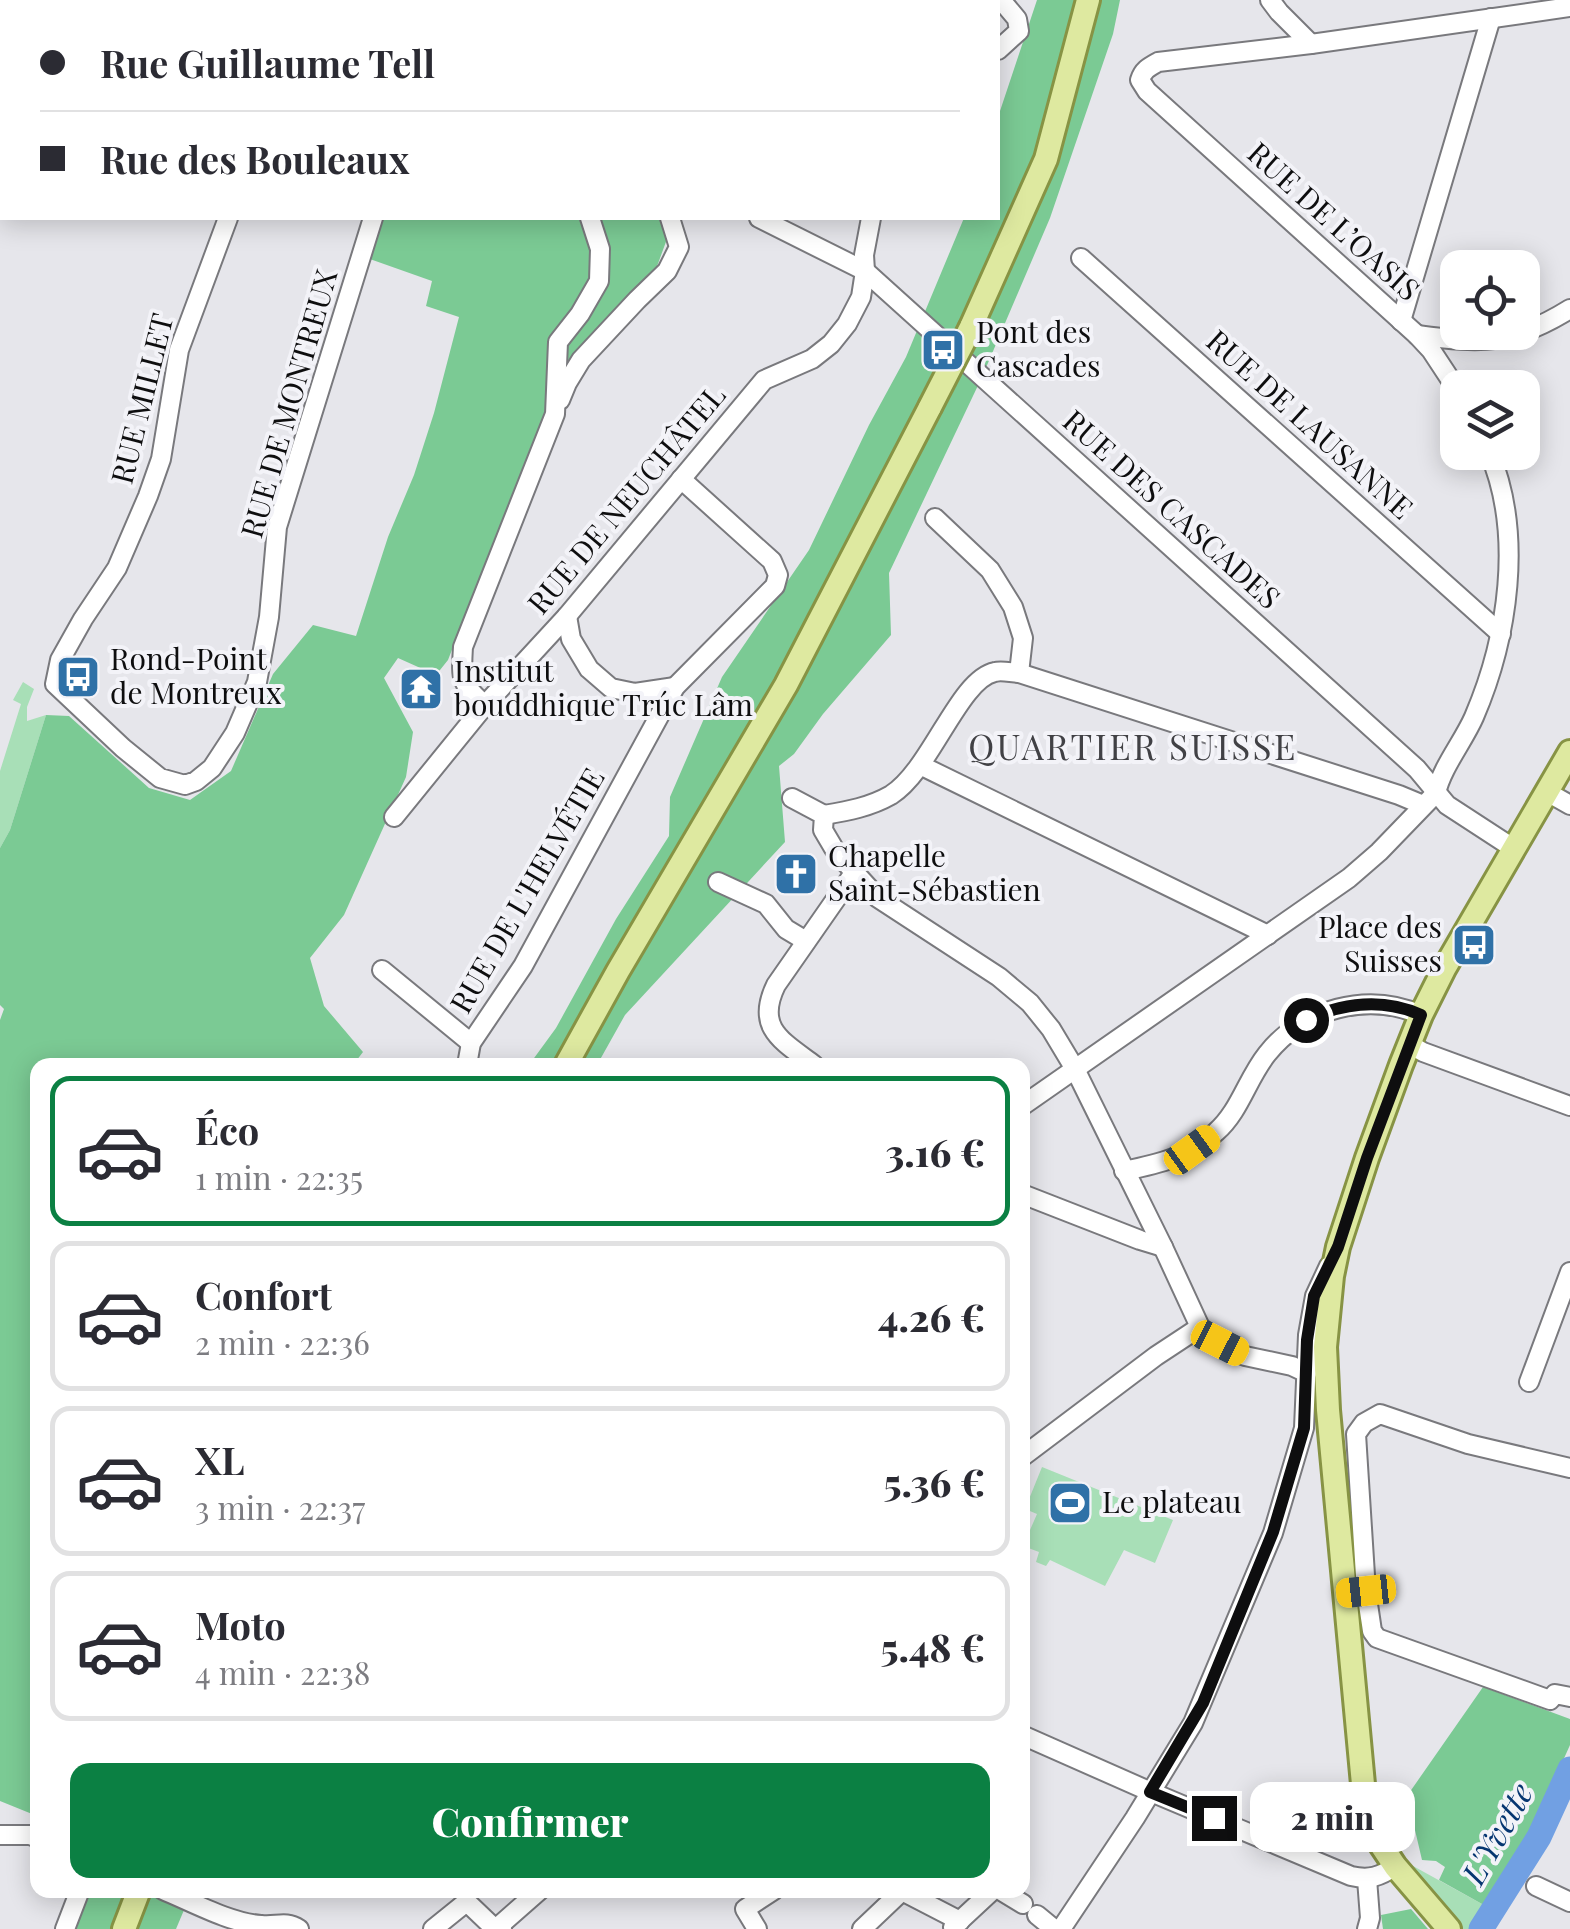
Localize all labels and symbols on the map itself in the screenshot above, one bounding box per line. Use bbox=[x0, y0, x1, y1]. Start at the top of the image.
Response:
street label: RUE DE L’OASIS bbox=[1240, 133, 1429, 308]
street label: RUE DE MONTREUX bbox=[231, 265, 346, 542]
street label: RUE MILLET bbox=[101, 309, 182, 488]
place label: Pont des Cascades bbox=[976, 311, 1101, 385]
street label: RUE DE LAUSANNE bbox=[1199, 320, 1422, 527]
bus stop icon: Pont des Cascades bbox=[920, 327, 966, 373]
street label: RUE DE NEUCHÂTEL bbox=[518, 376, 733, 622]
street label: RUE DES CASCADES bbox=[1055, 400, 1290, 617]
place label: Rond-Point de Montreux bbox=[110, 638, 282, 712]
place label: Institut bouddhique Trúc Lâm bbox=[454, 650, 753, 724]
bus stop icon: Rond-Point de Montreux bbox=[55, 654, 101, 700]
temple icon: Institut bouddhique Trúc Lâm bbox=[398, 666, 444, 712]
district label: QUARTIER SUISSE bbox=[968, 722, 1298, 769]
street label: RUE DE L'HELVÉTIE bbox=[440, 760, 613, 1020]
place label: Chapelle Saint-Sébastien bbox=[828, 835, 1041, 909]
church icon: Chapelle Saint-Sébastien bbox=[773, 851, 819, 897]
place label: Place des Suisses bbox=[1318, 906, 1442, 980]
bus stop icon: Place des Suisses bbox=[1451, 922, 1497, 968]
route start bbox=[1284, 998, 1329, 1043]
car bbox=[1159, 1120, 1225, 1180]
car bbox=[1186, 1316, 1254, 1370]
sports icon: Le plateau bbox=[1047, 1480, 1093, 1526]
place label: Le plateau bbox=[1102, 1481, 1241, 1521]
car bbox=[1335, 1573, 1397, 1609]
water label: L'Yvette bbox=[1450, 1774, 1541, 1893]
callout: 2 min bbox=[1249, 1783, 1414, 1853]
route end bbox=[1192, 1796, 1237, 1841]

